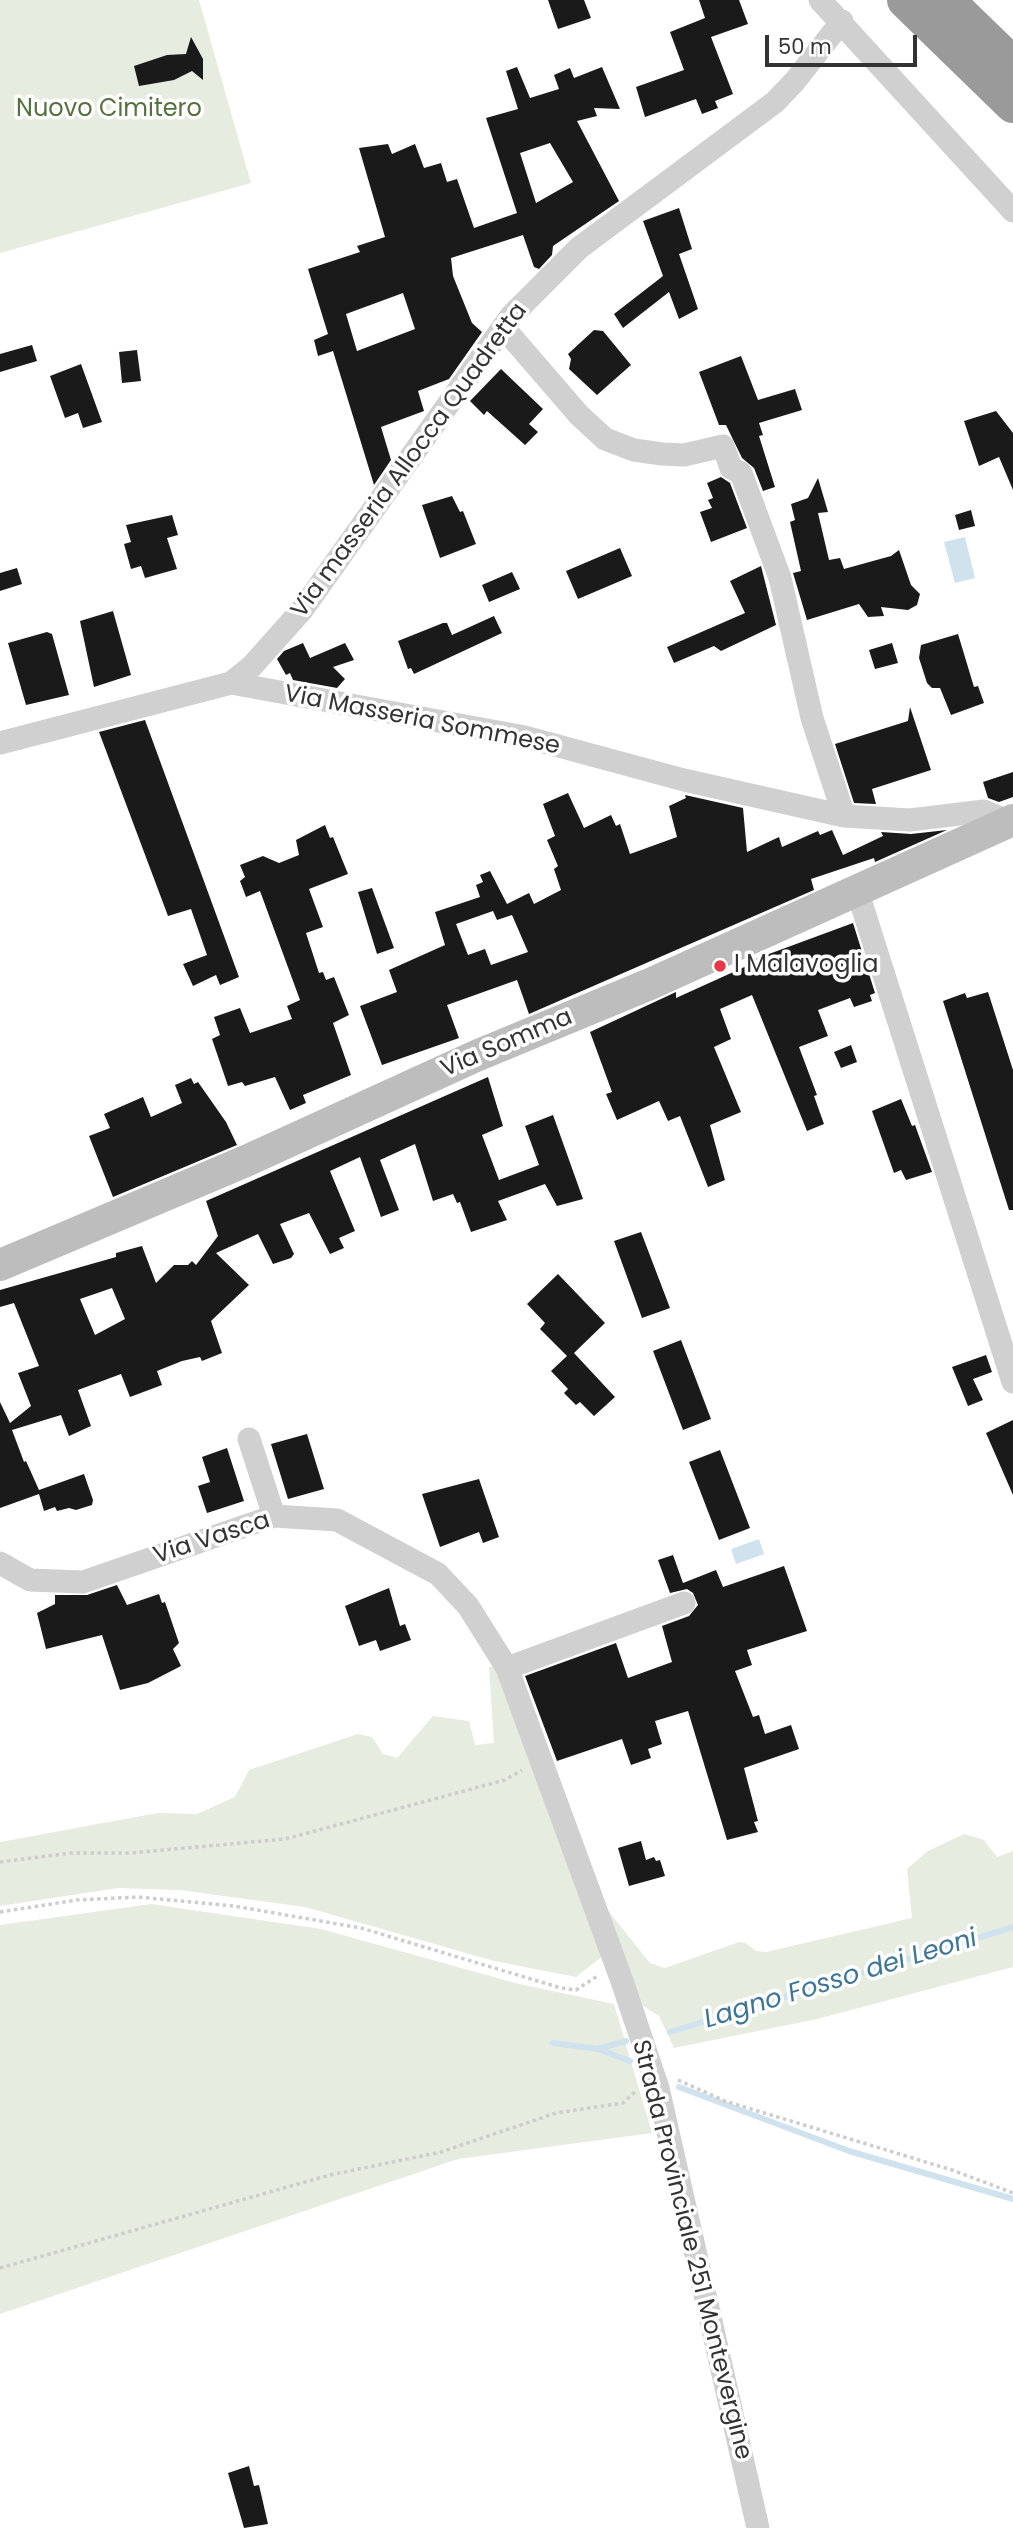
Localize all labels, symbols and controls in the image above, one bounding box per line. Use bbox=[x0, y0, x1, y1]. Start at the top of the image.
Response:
scale bar bbox=[768, 21, 920, 65]
text: 50 m bbox=[778, 32, 832, 61]
park label: Nuovo Cimitero bbox=[16, 96, 202, 124]
street label: Via masseria Allocca Quadretta bbox=[286, 298, 534, 624]
street label: Via Masseria Sommese bbox=[282, 680, 562, 762]
place label: I Malavoglia bbox=[734, 952, 878, 980]
marker: I Malavoglia bbox=[712, 958, 728, 974]
street label: Via Somma bbox=[437, 1003, 577, 1085]
street label: Via Vasca bbox=[150, 1507, 274, 1571]
water label: Lagno Fosso dei Leoni bbox=[701, 1924, 981, 2036]
street label: Strada Provinciale 251 Montevergine bbox=[625, 2037, 757, 2463]

